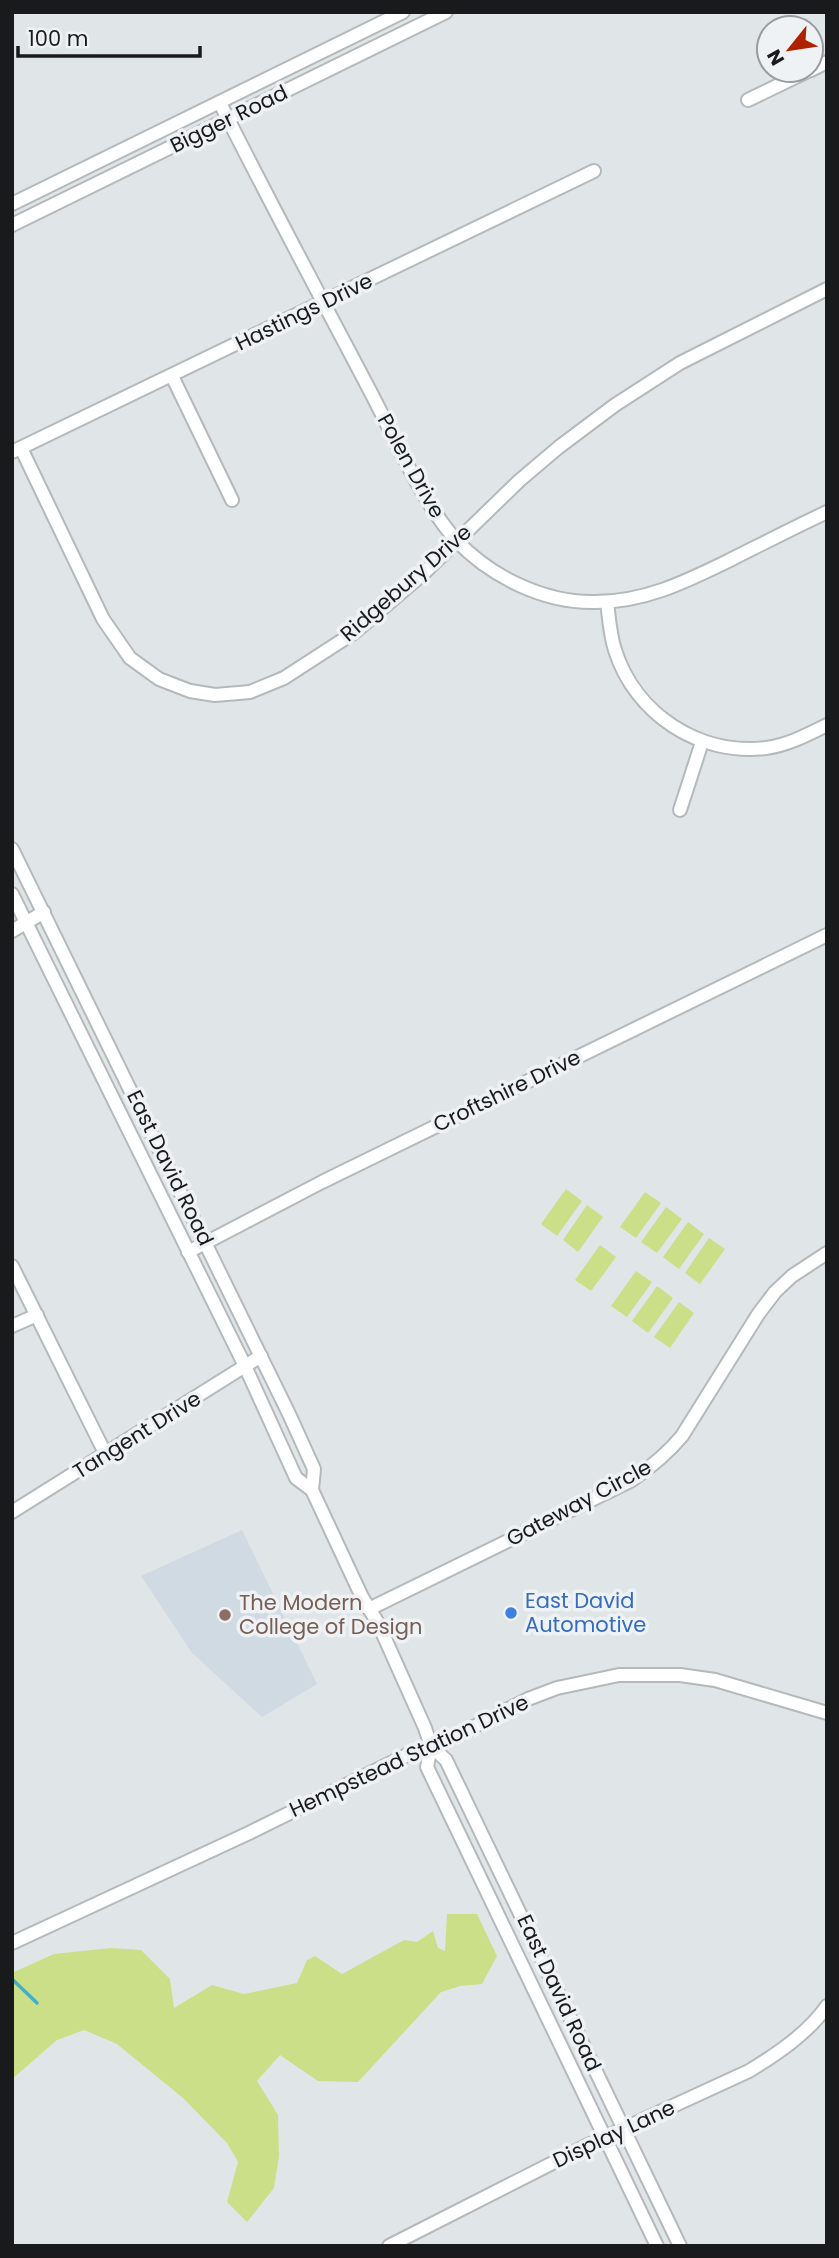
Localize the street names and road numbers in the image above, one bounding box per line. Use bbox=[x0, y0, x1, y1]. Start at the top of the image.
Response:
street label: Bigger Road bbox=[165, 78, 292, 160]
street label: Hastings Drive bbox=[230, 266, 377, 357]
street label: Polen Drive bbox=[371, 408, 452, 523]
street label: Ridgebury Drive bbox=[334, 518, 477, 648]
street label: Croftshire Drive bbox=[428, 1042, 585, 1139]
street label: East David Road bbox=[120, 1085, 221, 1250]
street label: Tangent Drive bbox=[67, 1384, 206, 1485]
street label: Gateway Circle bbox=[501, 1452, 656, 1553]
street label: Hempstead Station Drive bbox=[284, 1687, 533, 1824]
street label: East David Road bbox=[510, 1910, 608, 2076]
street label: Display Lane bbox=[548, 2093, 680, 2175]

